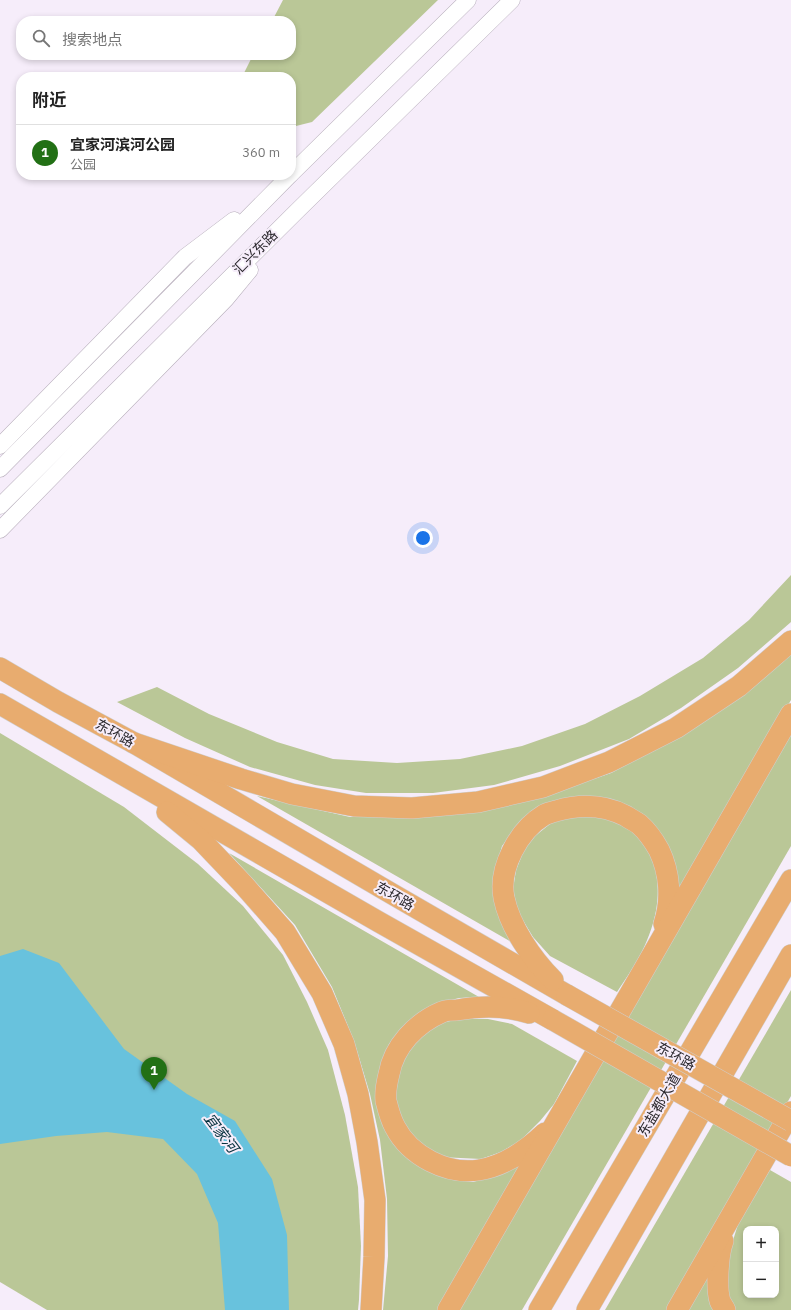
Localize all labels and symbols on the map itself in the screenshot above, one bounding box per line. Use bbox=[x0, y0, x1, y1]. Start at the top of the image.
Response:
street label: 汇兴东路 bbox=[229, 226, 281, 278]
your location bbox=[413, 528, 433, 548]
street label: 东环路 bbox=[92, 715, 138, 751]
street label: 东环路 bbox=[372, 878, 418, 914]
street label: 东环路 bbox=[653, 1038, 699, 1074]
pin: 1 bbox=[141, 1057, 167, 1090]
street label: 东盐都大道 bbox=[634, 1070, 684, 1140]
water label: 宜家河 bbox=[200, 1109, 244, 1159]

